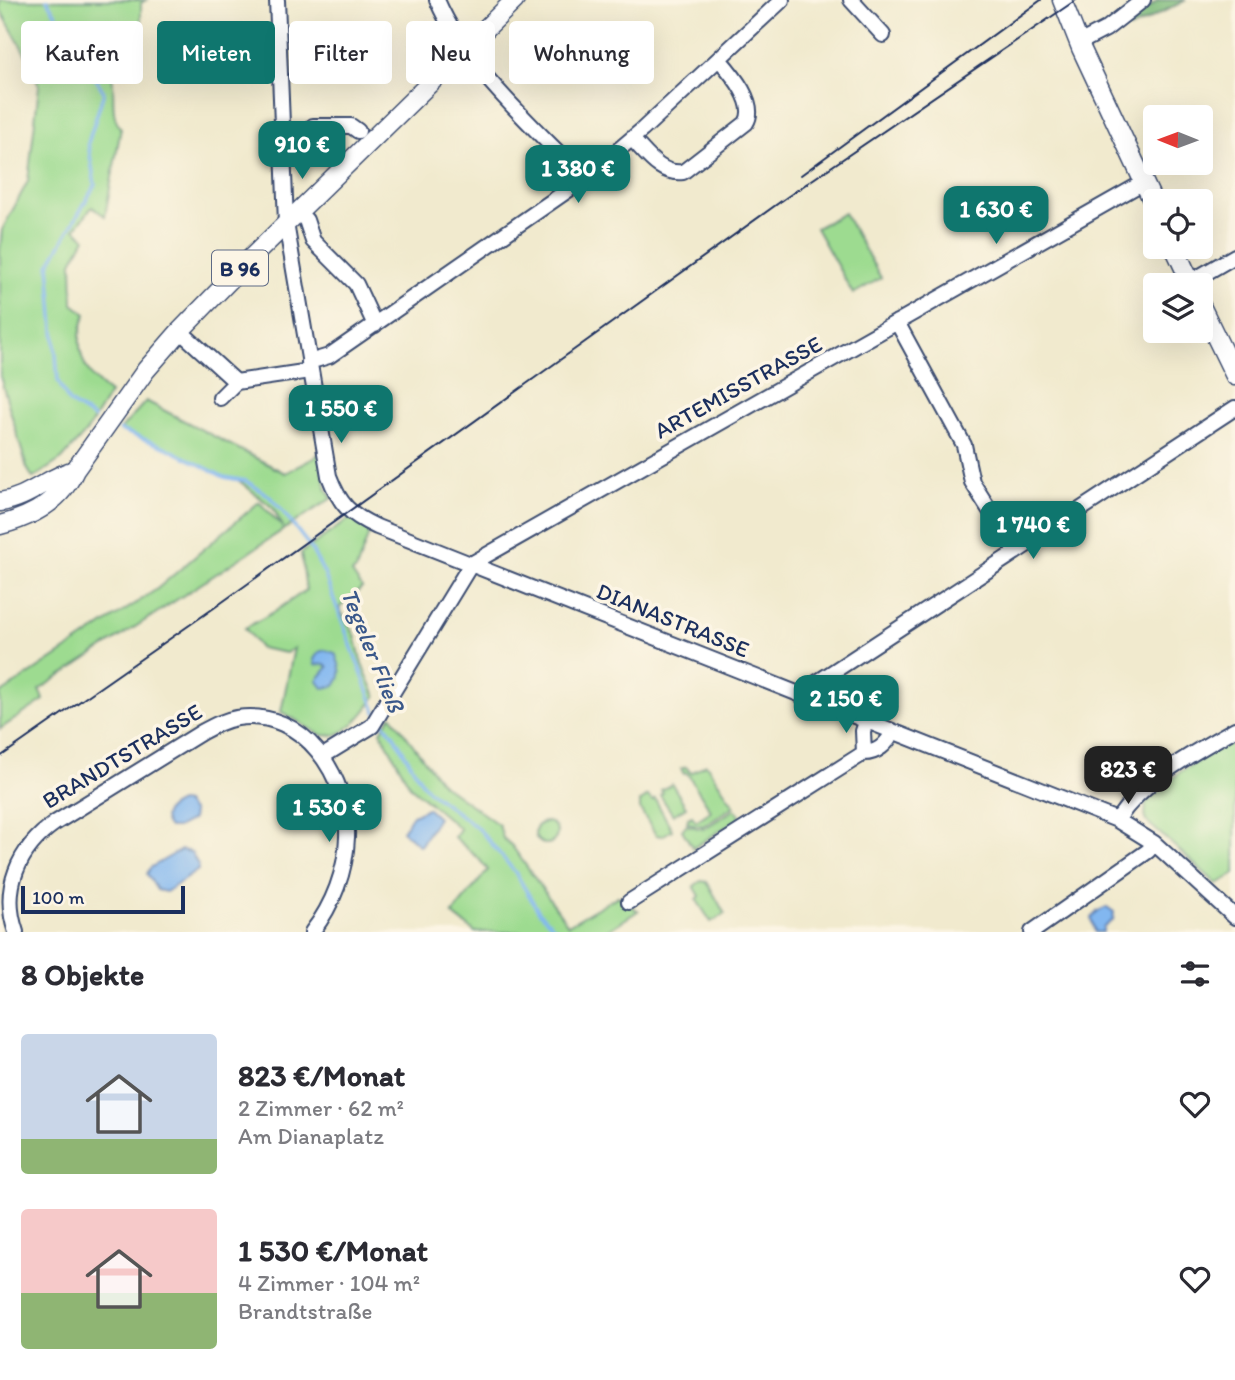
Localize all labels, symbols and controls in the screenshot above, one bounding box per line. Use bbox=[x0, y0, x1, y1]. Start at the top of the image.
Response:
chip: Kaufen bbox=[21, 21, 143, 84]
chip: Mieten bbox=[157, 21, 275, 84]
chip: Filter bbox=[289, 21, 392, 84]
chip: Neu bbox=[406, 21, 495, 84]
chip: Wohnung bbox=[509, 21, 654, 84]
north arrow bbox=[1143, 105, 1213, 175]
map controls bbox=[1143, 105, 1213, 343]
pin: 910 € bbox=[253, 122, 351, 181]
text: 910 € bbox=[274, 130, 330, 158]
pin: 1 380 € bbox=[513, 146, 643, 205]
text: 1 380 € bbox=[541, 154, 615, 182]
pin: 1 630 € bbox=[931, 187, 1061, 246]
button: locate bbox=[1143, 189, 1213, 259]
text: 1 630 € bbox=[959, 195, 1033, 223]
road number: B 96 bbox=[212, 250, 268, 286]
button: layers bbox=[1143, 273, 1213, 343]
street label: ARTEMISSTRASSE bbox=[649, 329, 827, 445]
pin: 1 550 € bbox=[276, 386, 406, 445]
text: 1 550 € bbox=[305, 394, 377, 422]
pin: 1 740 € bbox=[968, 502, 1098, 561]
text: 1 740 € bbox=[996, 510, 1070, 538]
street label: DIANASTRASSE bbox=[593, 577, 754, 663]
water label: Tegeler Fließ bbox=[335, 584, 411, 717]
pin: 2 150 € bbox=[781, 676, 911, 735]
text: 2 150 € bbox=[810, 684, 882, 712]
street label: BRANDTSTRASSE bbox=[37, 697, 207, 815]
pin: 823 € bbox=[1079, 746, 1177, 806]
text: 823 € bbox=[1100, 755, 1156, 783]
pin: 1 530 € bbox=[264, 784, 394, 844]
text: 1 530 € bbox=[293, 793, 365, 821]
scale bar bbox=[21, 883, 186, 915]
text: 100 m bbox=[32, 886, 84, 909]
icon: filters bbox=[1176, 955, 1214, 993]
text: 8 Objekte bbox=[21, 956, 144, 993]
text: 823 €/Monat bbox=[238, 1057, 405, 1094]
icon: home bbox=[77, 1062, 161, 1146]
icon: heart bbox=[1176, 1085, 1214, 1123]
text: 2 Zimmer · 62 m² bbox=[238, 1094, 404, 1122]
text: Am Dianaplatz bbox=[238, 1122, 384, 1150]
text: 1 530 €/Monat bbox=[238, 1232, 428, 1269]
icon: home bbox=[77, 1237, 161, 1321]
icon: heart bbox=[1176, 1260, 1214, 1298]
text: 4 Zimmer · 104 m² bbox=[238, 1269, 420, 1297]
text: Brandtstraße bbox=[238, 1297, 372, 1325]

